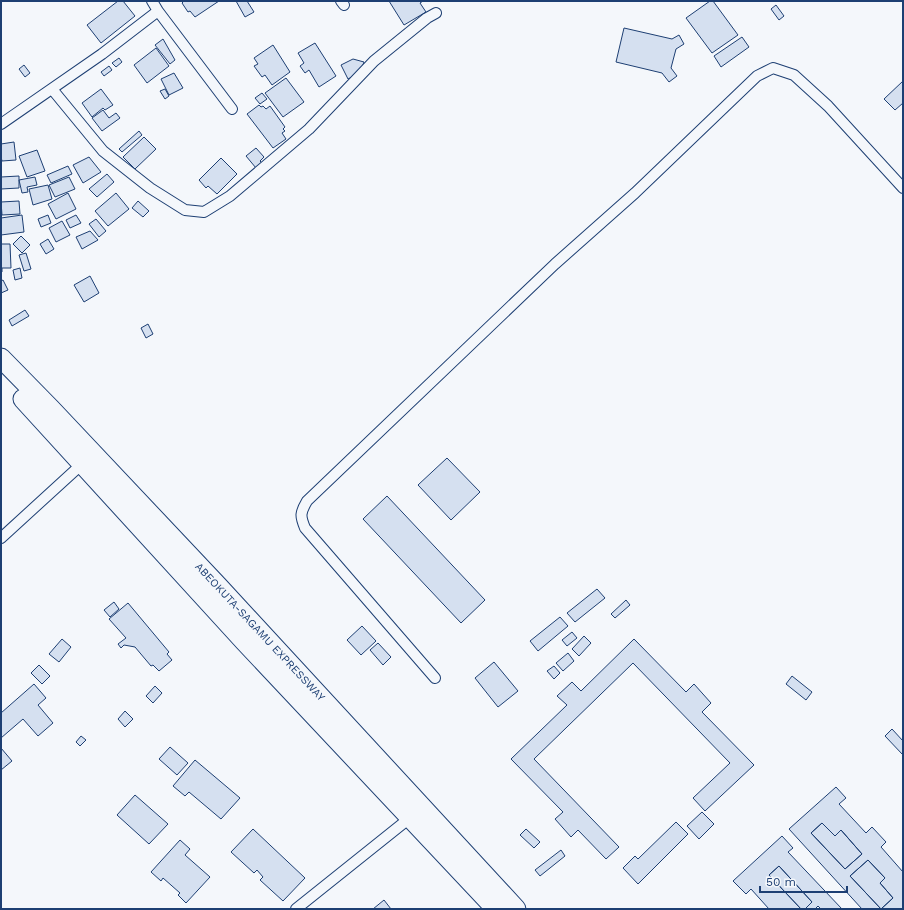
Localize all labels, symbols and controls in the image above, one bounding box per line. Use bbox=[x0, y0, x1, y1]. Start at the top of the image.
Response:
street label: ABEOKUTA-SAGAMU EXPRESSWAY bbox=[192, 560, 328, 704]
scale bar bbox=[760, 868, 847, 894]
text: 50 m bbox=[766, 875, 796, 889]

